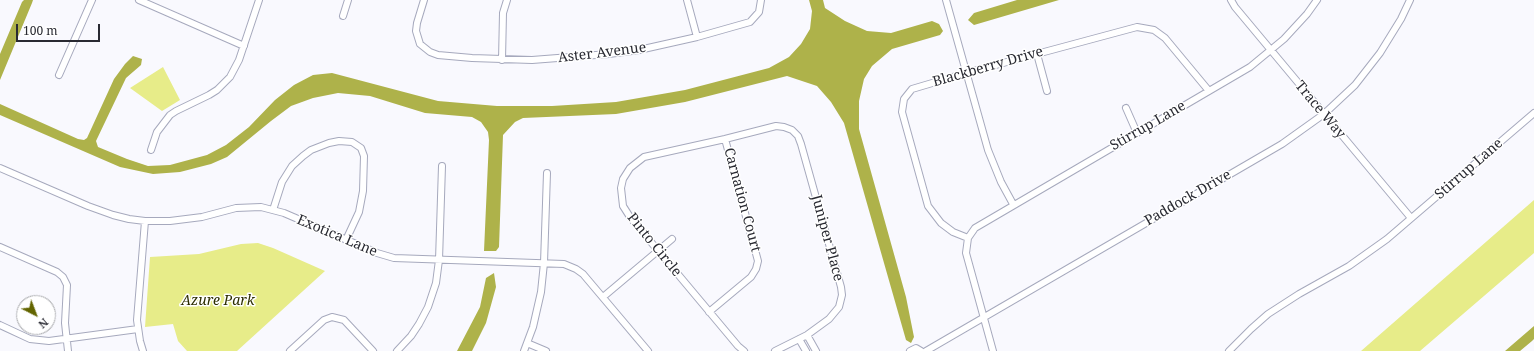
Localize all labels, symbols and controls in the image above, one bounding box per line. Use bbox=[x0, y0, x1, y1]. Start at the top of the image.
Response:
scale bar bbox=[18, 16, 102, 42]
text: 100 m bbox=[23, 22, 58, 39]
street label: Aster Avenue bbox=[557, 39, 647, 67]
street label: Blackberry Drive bbox=[931, 43, 1045, 91]
street label: Trace Way bbox=[1291, 78, 1349, 142]
street label: Stirrup Lane bbox=[1107, 98, 1189, 154]
street label: Stirrup Lane bbox=[1432, 135, 1506, 203]
street label: Carnation Court bbox=[720, 146, 764, 254]
street label: Paddock Drive bbox=[1142, 166, 1234, 230]
street label: Juniper Place bbox=[807, 193, 847, 283]
street label: Pinto Circle bbox=[623, 210, 685, 280]
street label: Exotica Lane bbox=[294, 211, 380, 261]
park label: Azure Park bbox=[181, 293, 255, 309]
north arrow bbox=[16, 295, 56, 335]
text: N bbox=[35, 315, 52, 332]

